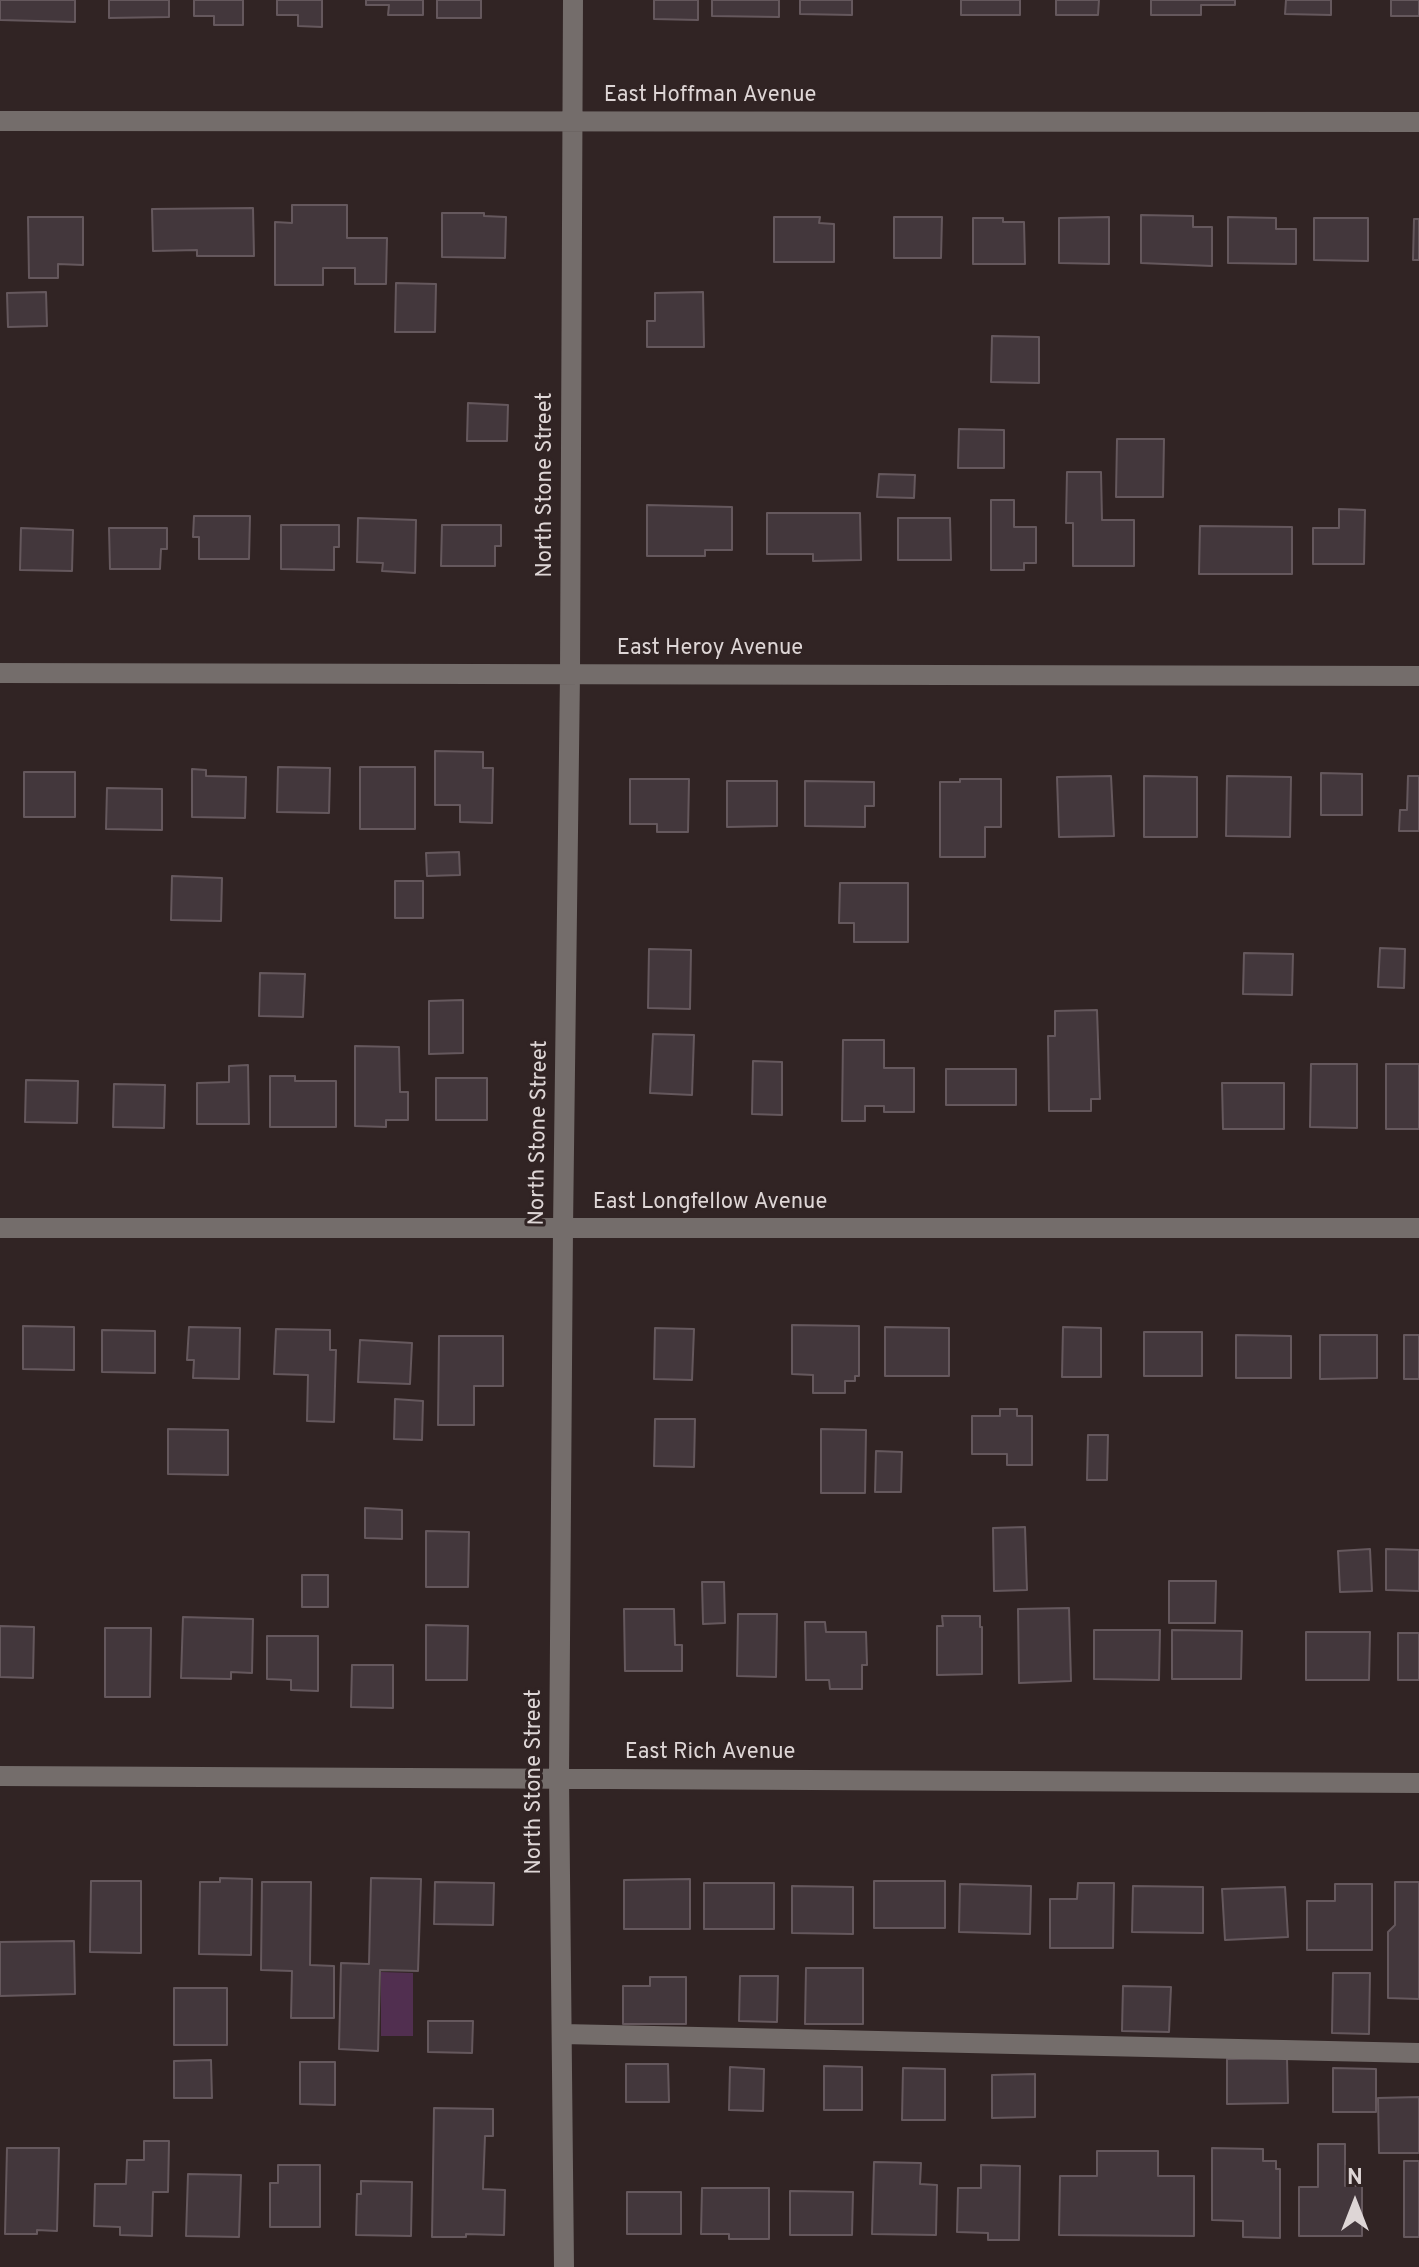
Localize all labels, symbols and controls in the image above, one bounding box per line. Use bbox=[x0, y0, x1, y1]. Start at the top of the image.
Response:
street label: East Hoffman Avenue bbox=[604, 84, 816, 110]
street label: North Stone Street bbox=[534, 392, 560, 578]
street label: East Heroy Avenue bbox=[617, 637, 803, 663]
street label: North Stone Street bbox=[525, 1040, 555, 1226]
street label: East Longfellow Avenue bbox=[593, 1191, 827, 1217]
street label: North Stone Street bbox=[523, 1689, 549, 1875]
street label: East Rich Avenue bbox=[625, 1741, 795, 1767]
north arrow bbox=[1315, 2163, 1395, 2243]
text: N bbox=[1347, 2165, 1363, 2192]

